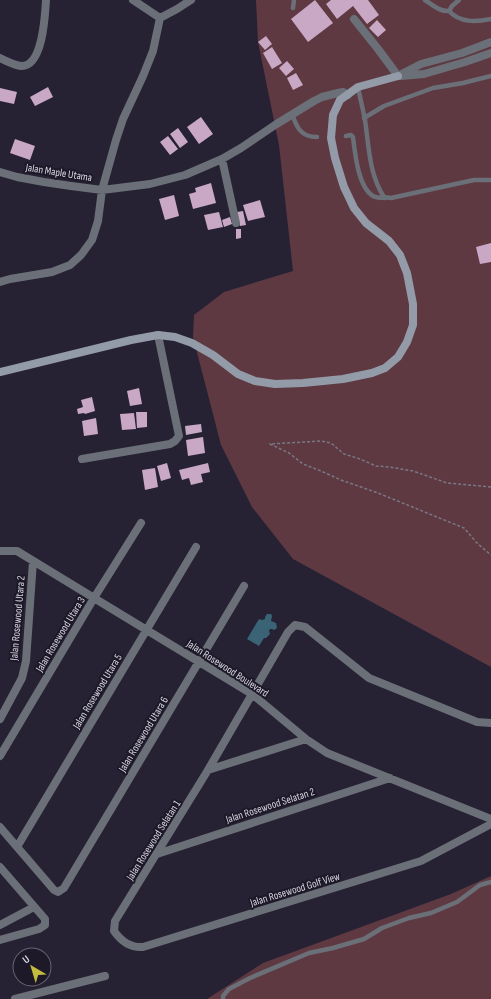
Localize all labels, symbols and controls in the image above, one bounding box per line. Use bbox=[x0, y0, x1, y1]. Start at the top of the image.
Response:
street label: Jalan Maple Utama bbox=[24, 161, 93, 184]
street label: Jalan Rosewood Utara 2 bbox=[7, 575, 28, 662]
street label: Jalan Rosewood Utara 3 bbox=[32, 594, 88, 675]
street label: Jalan Rosewood Boulevard bbox=[183, 637, 271, 700]
street label: Jalan Rosewood Utara 5 bbox=[69, 651, 125, 732]
street label: Jalan Rosewood Utara 6 bbox=[115, 694, 171, 775]
street label: Jalan Rosewood Selatan 2 bbox=[223, 785, 317, 826]
street label: Jalan Rosewood Selatan 1 bbox=[123, 798, 183, 884]
street label: Jalan Rosewood Golf View bbox=[248, 870, 342, 910]
north arrow bbox=[12, 947, 52, 987]
text: U bbox=[20, 952, 33, 966]

